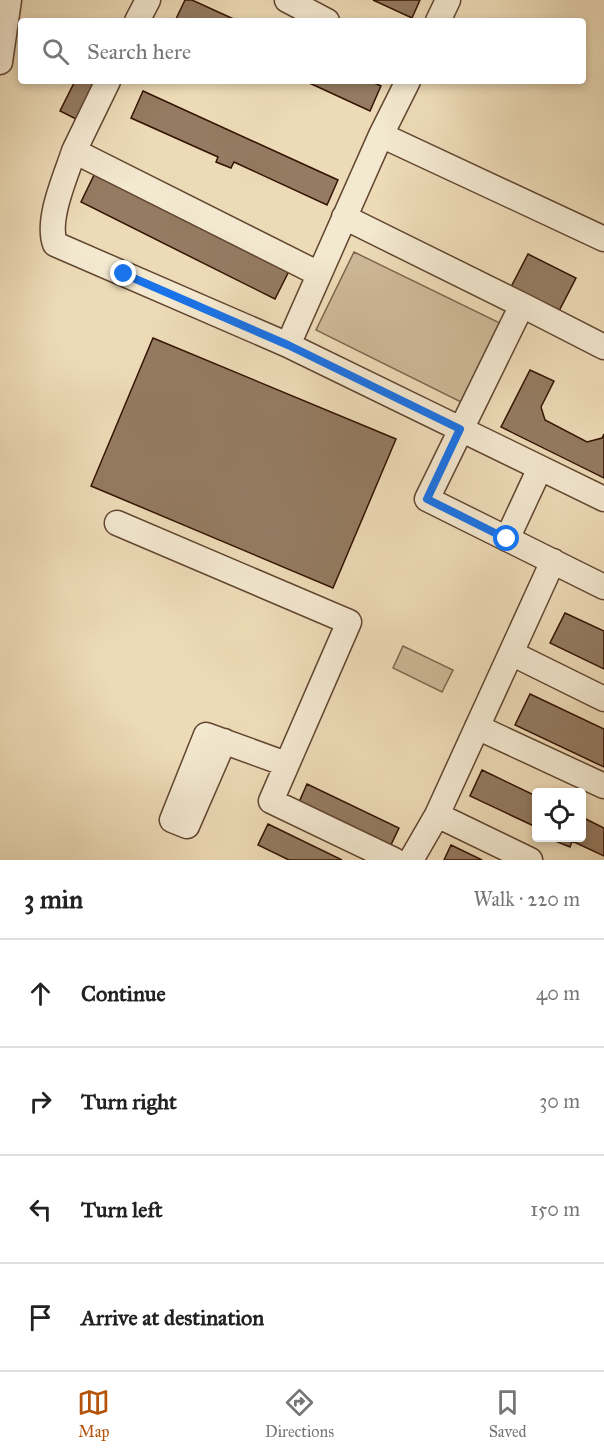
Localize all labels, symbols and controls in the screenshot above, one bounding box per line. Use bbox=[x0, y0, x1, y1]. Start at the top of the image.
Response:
search box bbox=[18, 18, 586, 84]
icon: search bbox=[39, 35, 72, 68]
text: Search here bbox=[87, 38, 191, 65]
route end bbox=[110, 260, 136, 286]
route start bbox=[493, 525, 519, 551]
map controls bbox=[532, 788, 586, 842]
button: locate bbox=[532, 788, 586, 842]
text: 3 min bbox=[24, 883, 83, 915]
text: Walk · 220 m bbox=[473, 887, 580, 911]
icon: ahead bbox=[24, 977, 57, 1010]
text: Continue bbox=[81, 980, 166, 1007]
text: 40 m bbox=[536, 981, 580, 1005]
icon: right bbox=[24, 1085, 57, 1118]
text: Turn right bbox=[81, 1088, 177, 1115]
text: 30 m bbox=[539, 1089, 580, 1113]
icon: left bbox=[24, 1193, 57, 1226]
text: Turn left bbox=[81, 1196, 163, 1223]
text: 150 m bbox=[530, 1197, 580, 1221]
icon: arrive bbox=[24, 1301, 57, 1334]
text: Arrive at destination bbox=[81, 1304, 264, 1331]
tab: Map bbox=[77, 1386, 110, 1441]
tab: Directions bbox=[265, 1386, 334, 1441]
tab: Saved bbox=[489, 1386, 527, 1441]

